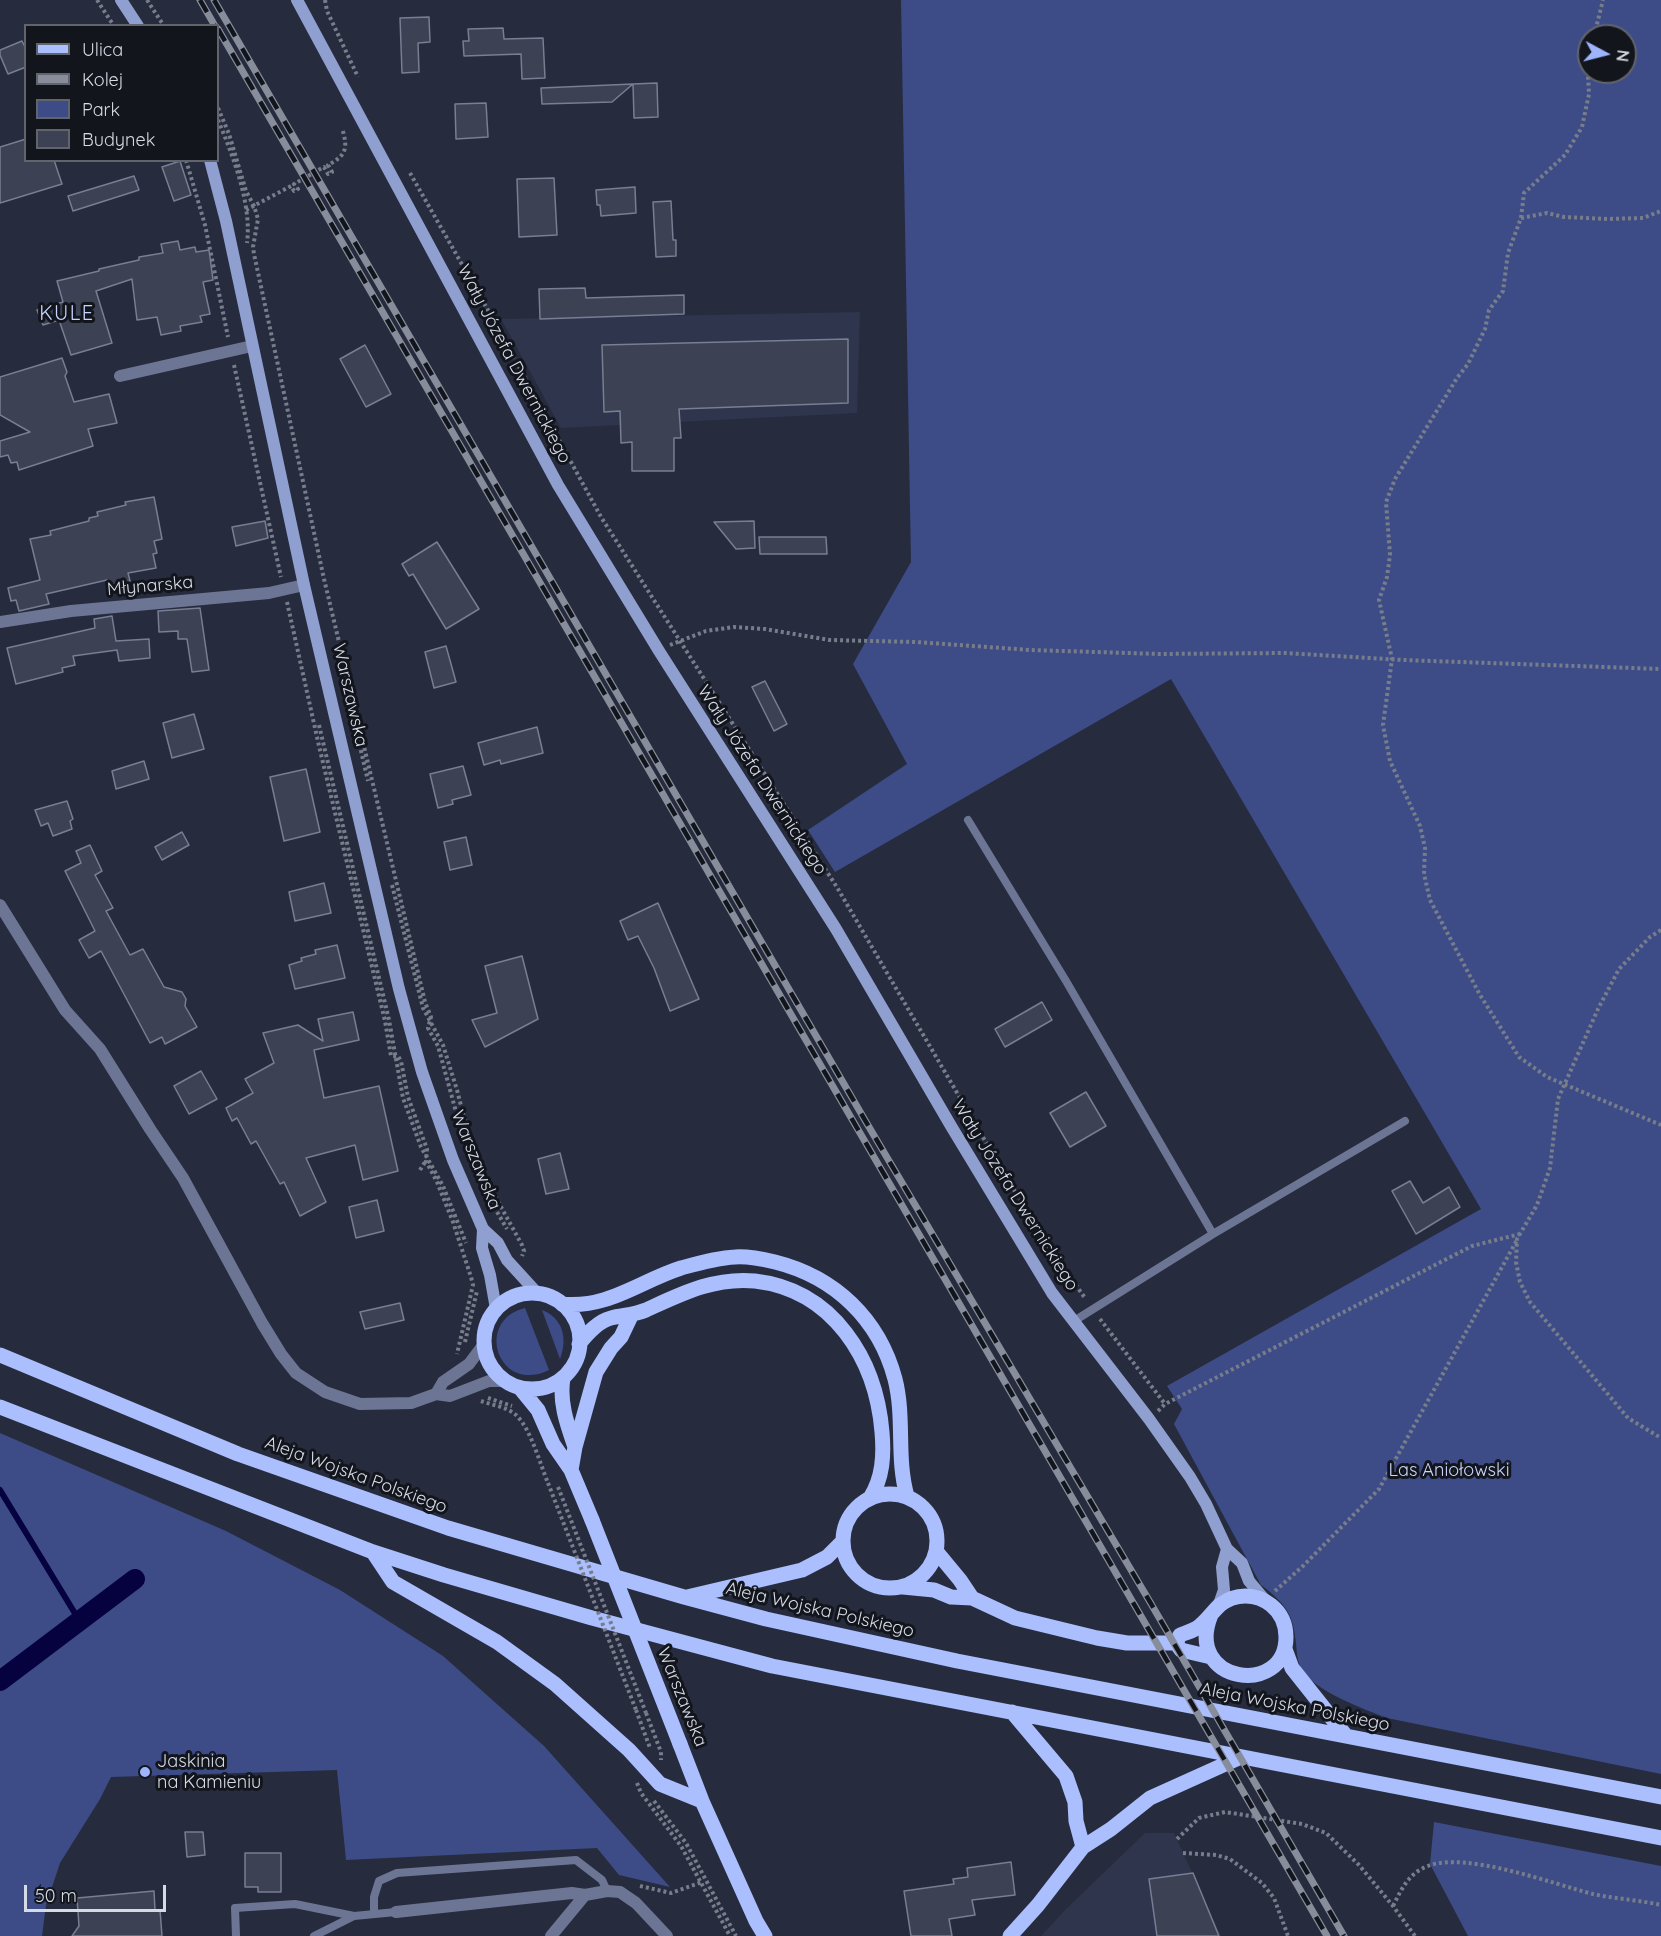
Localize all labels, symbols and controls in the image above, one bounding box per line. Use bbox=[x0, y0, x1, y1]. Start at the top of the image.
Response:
legend bbox=[24, 24, 219, 162]
north arrow bbox=[1577, 24, 1637, 84]
text: Ulica bbox=[82, 38, 123, 61]
text: N bbox=[1612, 49, 1634, 63]
text: Kolej bbox=[82, 68, 124, 91]
text: Park bbox=[82, 98, 120, 121]
text: Budynek bbox=[82, 128, 155, 151]
street label: Wały Józefa Dwernickiego bbox=[452, 261, 576, 467]
district label: KULE bbox=[39, 302, 95, 326]
street label: Młynarska bbox=[106, 571, 194, 601]
street label: Warszawska bbox=[328, 641, 372, 749]
street label: Wały Józefa Dwernickiego bbox=[693, 681, 831, 879]
street label: Wały Józefa Dwernickiego bbox=[947, 1095, 1083, 1295]
street label: Warszawska bbox=[446, 1107, 506, 1213]
street label: Aleja Wojska Polskiego bbox=[262, 1432, 450, 1518]
park label: Las Aniołowski bbox=[1388, 1460, 1510, 1482]
street label: Aleja Wojska Polskiego bbox=[724, 1578, 916, 1642]
street label: Warszawska bbox=[652, 1644, 712, 1750]
street label: Aleja Wojska Polskiego bbox=[1198, 1678, 1392, 1736]
place label: Jaskinia na Kamieniu bbox=[157, 1751, 261, 1794]
marker: Jaskinia na Kamieniu bbox=[138, 1765, 152, 1779]
scale bar bbox=[27, 1873, 170, 1911]
text: 50 m bbox=[35, 1884, 77, 1907]

